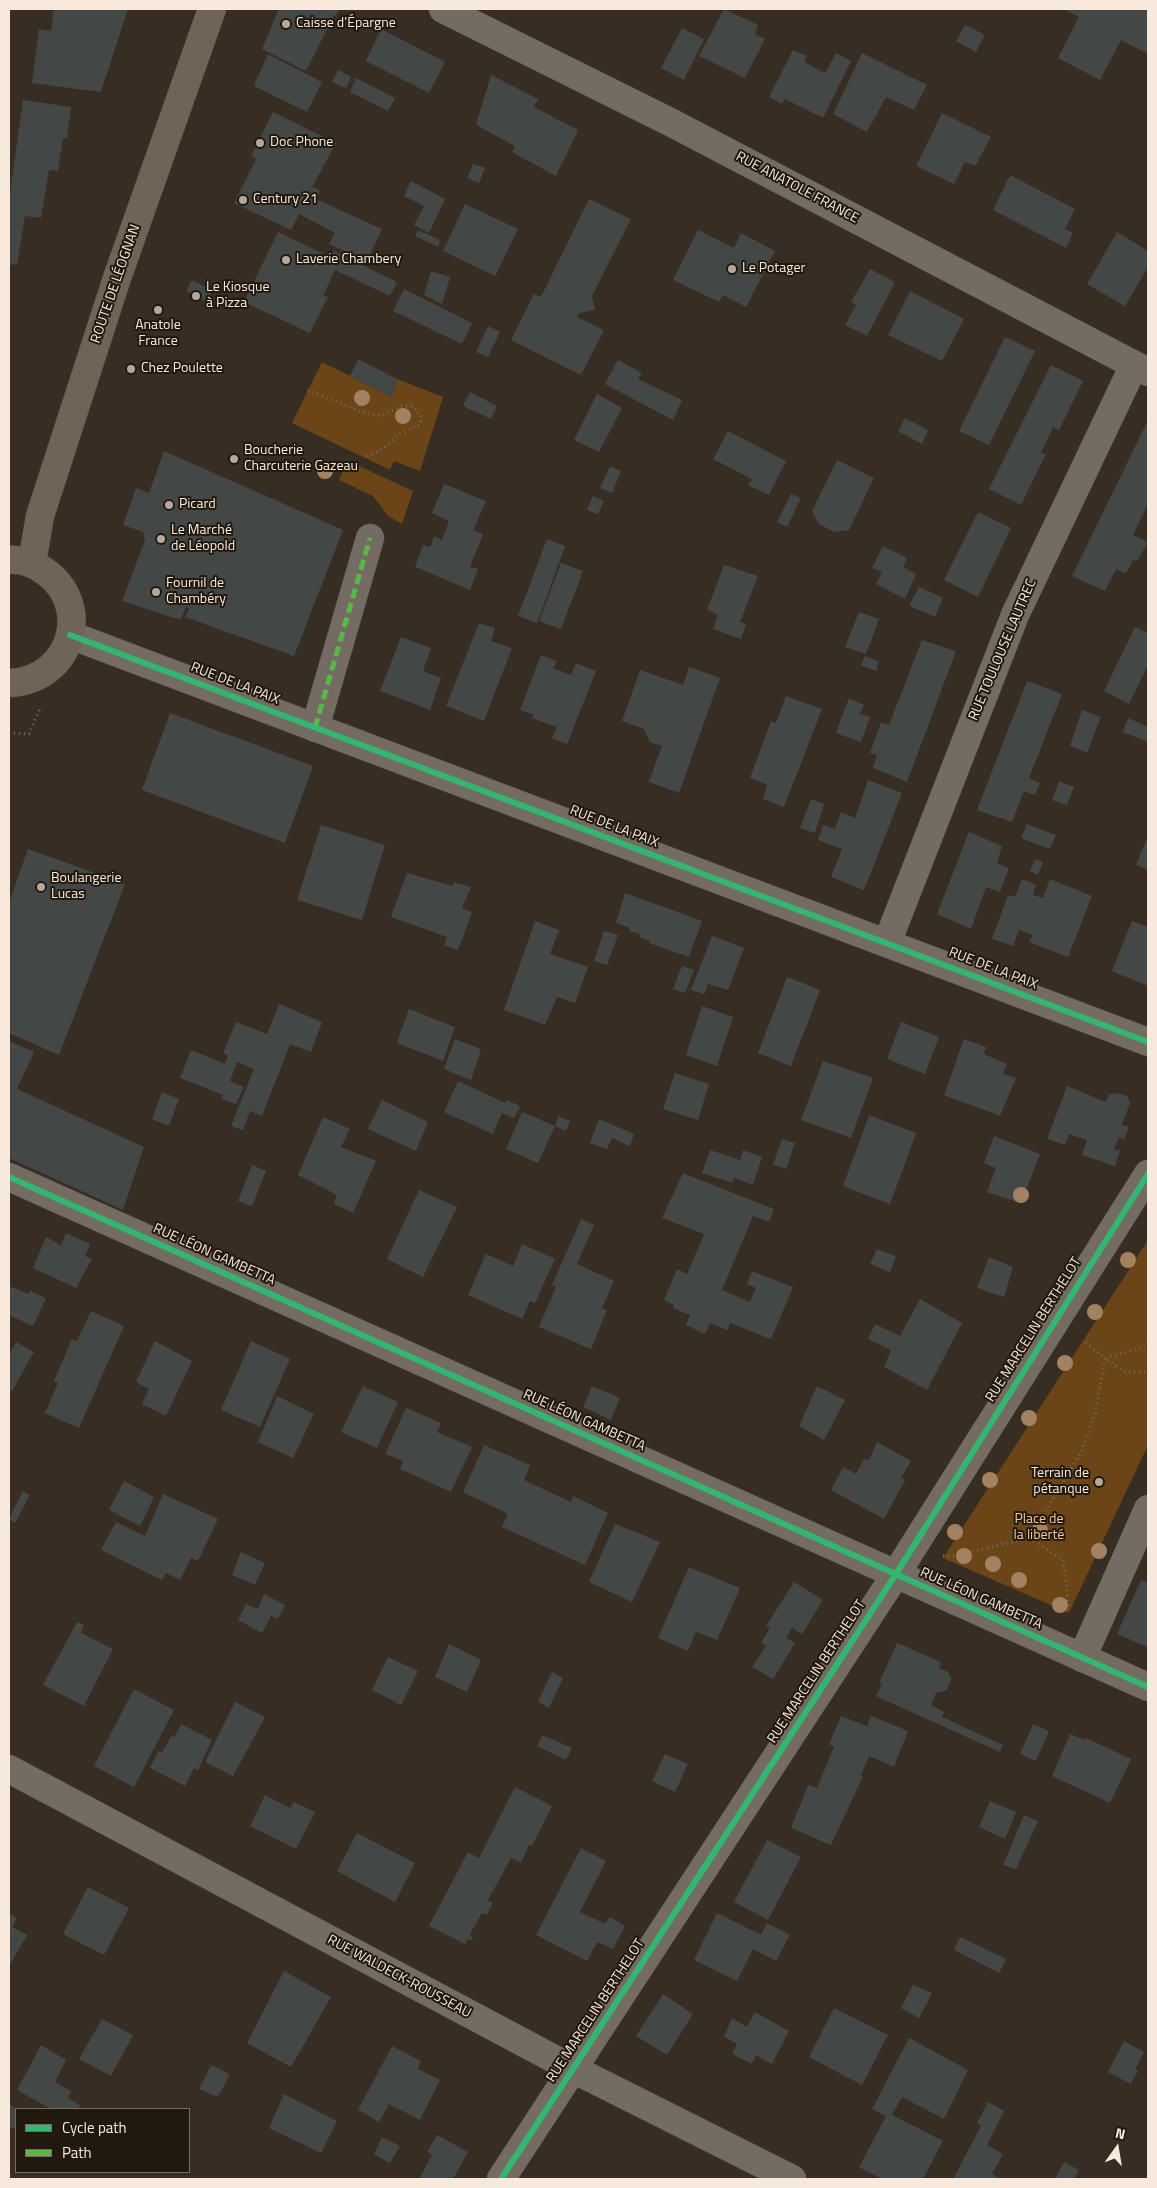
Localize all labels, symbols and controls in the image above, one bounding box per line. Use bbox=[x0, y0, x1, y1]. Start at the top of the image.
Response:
place label: Caisse d'Épargne bbox=[296, 16, 396, 32]
marker: Caisse d'Épargne bbox=[280, 18, 292, 30]
place label: Doc Phone bbox=[270, 135, 333, 151]
marker: Doc Phone bbox=[254, 137, 266, 149]
street label: RUE ANATOLE FRANCE bbox=[733, 148, 861, 228]
place label: Century 21 bbox=[253, 192, 318, 208]
marker: Century 21 bbox=[237, 194, 249, 206]
street label: ROUTE DE LÉOGNAN bbox=[88, 222, 144, 346]
place label: Laverie Chambery bbox=[296, 252, 401, 268]
marker: Laverie Chambery bbox=[280, 254, 292, 266]
place label: Le Potager bbox=[742, 261, 805, 277]
marker: Le Potager bbox=[726, 263, 738, 275]
place label: Le Kiosque à Pizza bbox=[206, 280, 270, 312]
marker: Le Kiosque à Pizza bbox=[190, 290, 202, 302]
marker: Anatole France bbox=[152, 304, 164, 316]
place label: Anatole France bbox=[135, 318, 181, 351]
place label: Chez Poulette bbox=[141, 361, 223, 377]
marker: Chez Poulette bbox=[125, 363, 137, 375]
place label: Boucherie Charcuterie Gazeau bbox=[244, 443, 358, 476]
marker: Boucherie Charcuterie Gazeau bbox=[228, 453, 240, 465]
place label: Picard bbox=[179, 497, 216, 513]
marker: Picard bbox=[163, 499, 175, 511]
place label: Le Marché de Léopold bbox=[171, 523, 235, 556]
marker: Le Marché de Léopold bbox=[155, 533, 167, 545]
place label: Fournil de Chambéry bbox=[166, 576, 226, 608]
street label: RUE TOULOUSE LAUTREC bbox=[966, 577, 1040, 723]
marker: Fournil de Chambéry bbox=[150, 586, 162, 598]
street label: RUE DE LA PAIX bbox=[188, 659, 282, 709]
street label: RUE DE LA PAIX bbox=[567, 802, 661, 852]
place label: Boulangerie Lucas bbox=[51, 871, 121, 904]
marker: Boulangerie Lucas bbox=[35, 881, 47, 893]
street label: RUE DE LA PAIX bbox=[946, 944, 1040, 994]
street label: RUE LÉON GAMBETTA bbox=[150, 1220, 278, 1290]
street label: RUE MARCELIN BERTHELOT bbox=[983, 1255, 1085, 1405]
street label: RUE LÉON GAMBETTA bbox=[520, 1386, 648, 1456]
place label: Terrain de pétanque bbox=[1031, 1466, 1089, 1498]
marker: Terrain de pétanque bbox=[1093, 1476, 1105, 1488]
park label: Place de la liberté bbox=[1014, 1512, 1064, 1544]
street label: RUE LÉON GAMBETTA bbox=[917, 1564, 1045, 1634]
street label: RUE MARCELIN BERTHELOT bbox=[764, 1597, 870, 1747]
street label: RUE WALDECK-ROUSSEAU bbox=[324, 1932, 474, 2022]
street label: RUE MARCELIN BERTHELOT bbox=[543, 1936, 649, 2086]
legend bbox=[15, 2108, 190, 2173]
text: Cycle path bbox=[62, 2116, 127, 2139]
text: N bbox=[1113, 2122, 1128, 2144]
north arrow bbox=[1092, 2123, 1142, 2173]
text: Path bbox=[62, 2141, 92, 2164]

